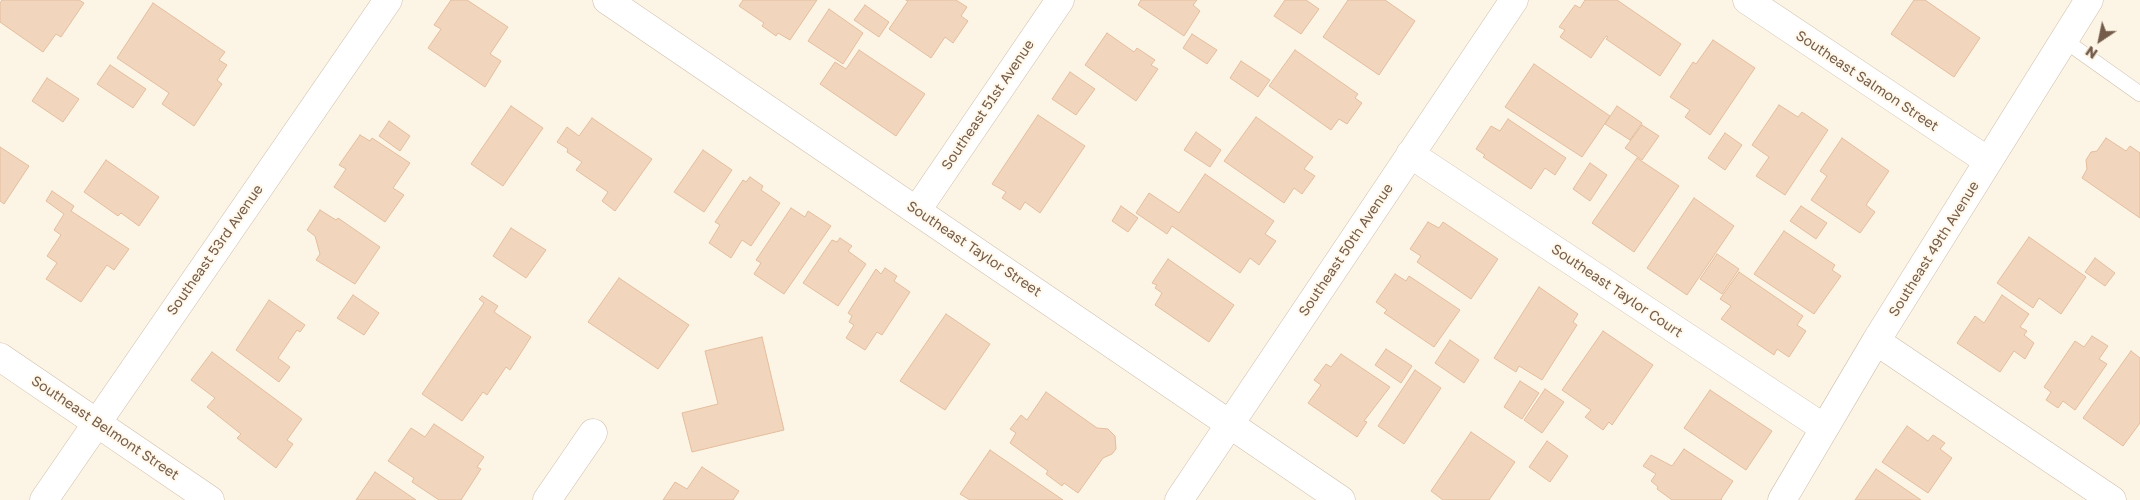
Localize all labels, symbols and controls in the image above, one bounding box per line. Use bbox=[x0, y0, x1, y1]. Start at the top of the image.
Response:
north arrow bbox=[2075, 15, 2125, 65]
street label: Southeast Salmon Street bbox=[1793, 27, 1941, 135]
street label: Southeast 51st Avenue bbox=[938, 37, 1038, 173]
text: N bbox=[2082, 43, 2101, 63]
street label: Southeast 49th Avenue bbox=[1885, 178, 1983, 320]
street label: Southeast 50th Avenue bbox=[1295, 180, 1397, 320]
street label: Southeast 53rd Avenue bbox=[163, 181, 267, 319]
street label: Southeast Taylor Street bbox=[904, 198, 1044, 300]
street label: Southeast Taylor Court bbox=[1548, 241, 1686, 341]
street label: Southeast Belmont Street bbox=[28, 372, 182, 484]

